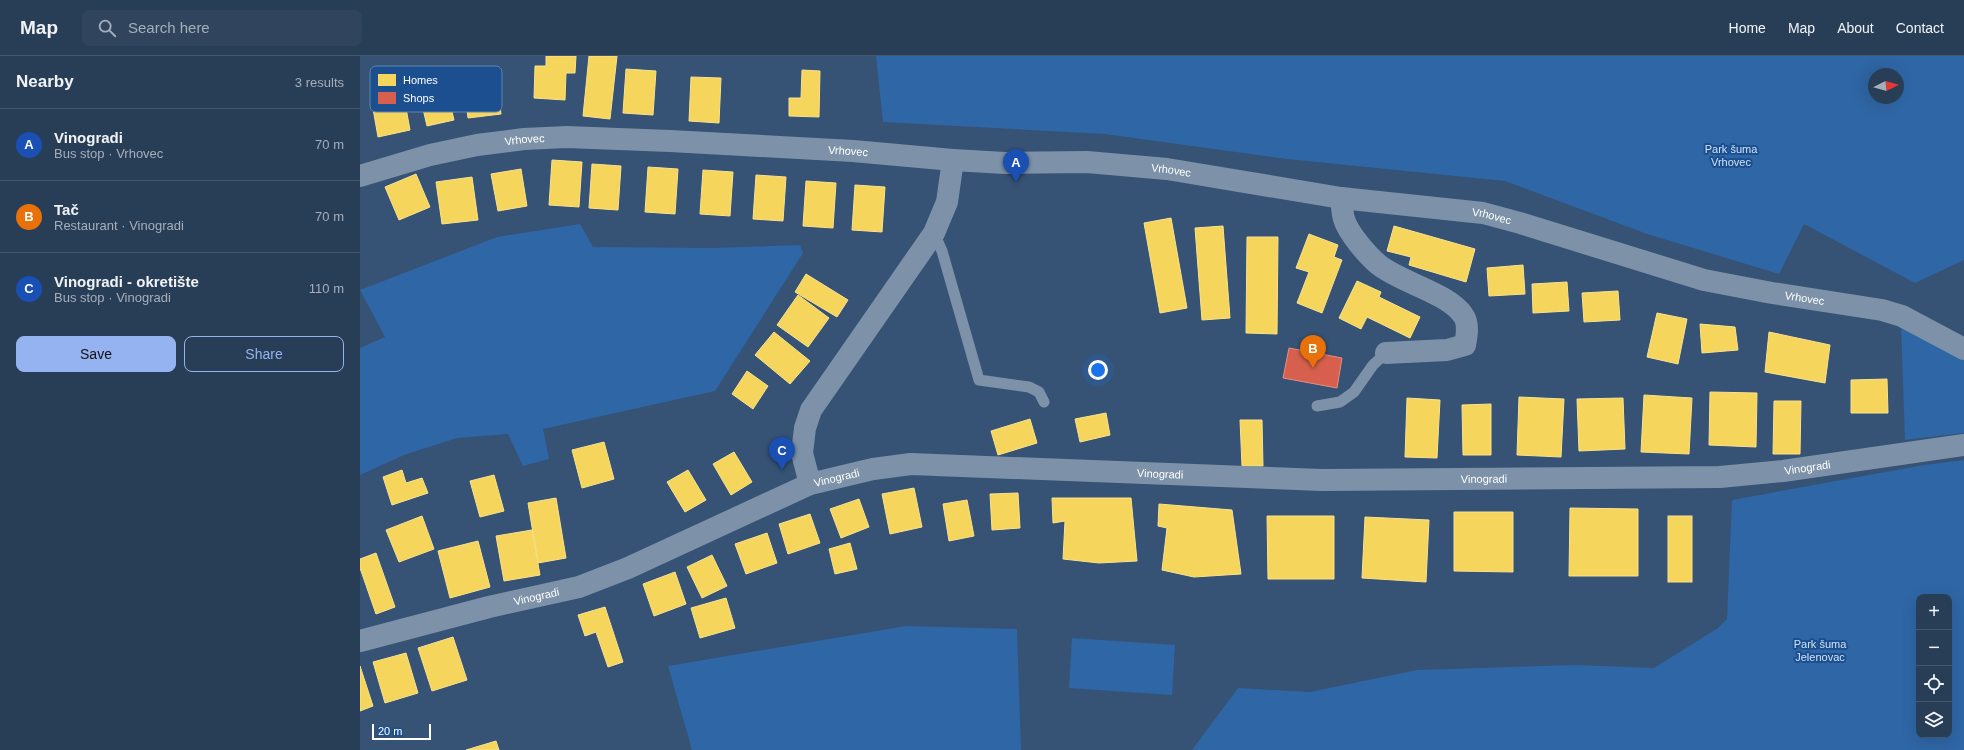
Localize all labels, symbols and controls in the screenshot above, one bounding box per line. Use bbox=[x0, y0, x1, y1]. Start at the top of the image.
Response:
search box bbox=[82, 10, 362, 46]
text: Map bbox=[20, 17, 58, 38]
icon: search bbox=[96, 17, 118, 39]
text: Search here bbox=[128, 19, 210, 36]
text: Home bbox=[1729, 20, 1766, 36]
text: Map bbox=[1788, 20, 1815, 36]
text: About bbox=[1837, 20, 1874, 36]
text: Contact bbox=[1896, 20, 1944, 36]
legend bbox=[370, 66, 502, 112]
north arrow bbox=[1868, 68, 1904, 104]
text: Nearby bbox=[16, 72, 74, 91]
text: Homes bbox=[403, 74, 438, 86]
text: 3 results bbox=[295, 75, 344, 90]
text: Shops bbox=[403, 92, 435, 104]
text: Vinogradi bbox=[54, 129, 123, 146]
street label: Vrhovec bbox=[504, 132, 545, 147]
text: A bbox=[24, 137, 34, 152]
text: 70 m bbox=[315, 137, 344, 152]
park label: Park šuma Vrhovec bbox=[1705, 143, 1758, 168]
street label: Vrhovec bbox=[828, 144, 869, 158]
text: Bus stop · Vrhovec bbox=[54, 146, 163, 161]
pin: A bbox=[1003, 149, 1029, 182]
street label: Vrhovec bbox=[1151, 162, 1192, 179]
text: Tač bbox=[54, 201, 79, 218]
street label: Vrhovec bbox=[1472, 206, 1513, 227]
text: B bbox=[24, 209, 34, 224]
text: 70 m bbox=[315, 209, 344, 224]
text: Restaurant · Vinogradi bbox=[54, 218, 184, 233]
text: Vinogradi - okretište bbox=[54, 273, 199, 290]
text: C bbox=[24, 281, 34, 296]
text: 110 m bbox=[309, 281, 344, 296]
street label: Vrhovec bbox=[1784, 289, 1826, 307]
text: Bus stop · Vinogradi bbox=[54, 290, 171, 305]
pin: B bbox=[1300, 335, 1326, 368]
button: Save bbox=[16, 336, 176, 372]
button: Share bbox=[184, 336, 344, 372]
your location bbox=[1088, 360, 1108, 380]
pin: C bbox=[769, 437, 795, 470]
street label: Vinogradi bbox=[1784, 458, 1831, 477]
street label: Vinogradi bbox=[813, 466, 861, 489]
street label: Vinogradi bbox=[1137, 467, 1184, 481]
street label: Vinogradi bbox=[1461, 473, 1507, 485]
street label: Vinogradi bbox=[513, 586, 560, 607]
map controls bbox=[1916, 594, 1952, 738]
button: + bbox=[1916, 594, 1952, 630]
button: − bbox=[1916, 630, 1952, 666]
park label: Park šuma Jelenovac bbox=[1794, 638, 1847, 663]
button: locate bbox=[1916, 666, 1952, 702]
button: layers bbox=[1916, 702, 1952, 738]
scale bar bbox=[372, 722, 431, 741]
text: 20 m bbox=[378, 725, 402, 737]

